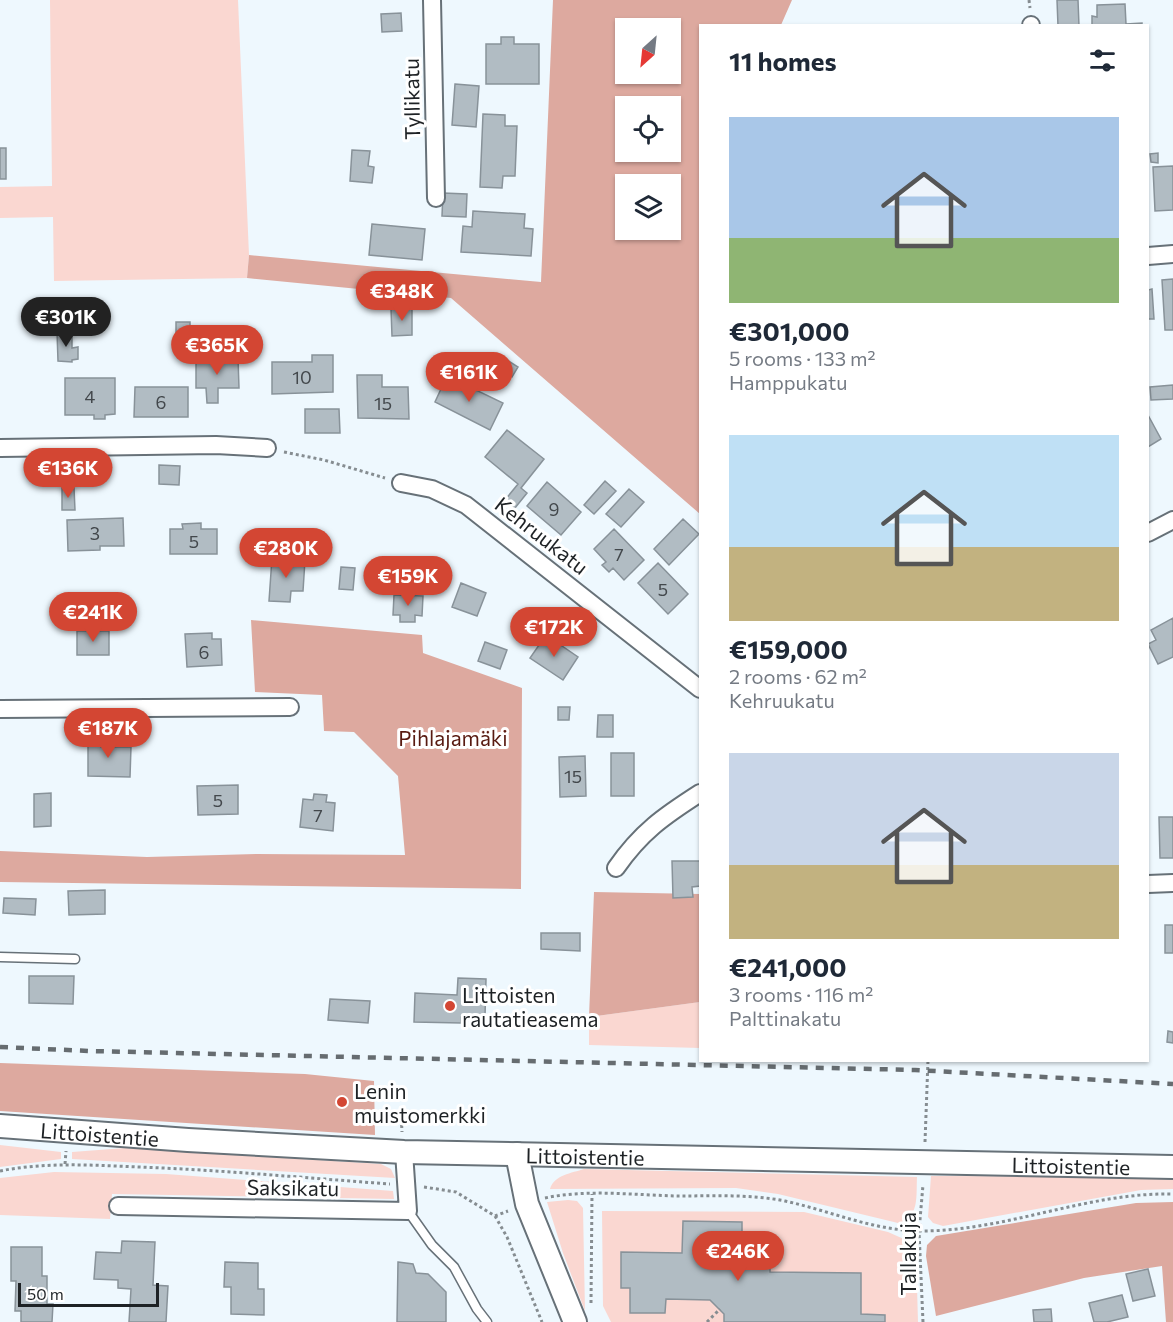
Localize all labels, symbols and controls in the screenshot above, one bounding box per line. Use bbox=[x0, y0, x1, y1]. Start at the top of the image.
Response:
north arrow bbox=[615, 18, 681, 84]
map controls bbox=[615, 18, 681, 240]
icon: filters bbox=[1086, 44, 1119, 77]
text: 11 homes bbox=[729, 45, 837, 76]
street label: Tyllikatu bbox=[398, 58, 424, 140]
button: locate bbox=[615, 96, 681, 162]
icon: home bbox=[870, 156, 978, 264]
button: layers bbox=[615, 174, 681, 240]
pin: €348K bbox=[360, 271, 444, 322]
text: €348K bbox=[370, 278, 434, 302]
pin: €301K bbox=[24, 297, 108, 348]
text: €301K bbox=[35, 304, 97, 328]
text: €301,000 bbox=[729, 315, 849, 346]
pin: €365K bbox=[175, 325, 259, 376]
text: €365K bbox=[185, 332, 249, 356]
text: 5 rooms · 133 m² bbox=[729, 346, 875, 370]
pin: €161K bbox=[427, 352, 511, 403]
text: €161K bbox=[440, 359, 498, 383]
house number: 10 bbox=[292, 366, 312, 388]
text: Hamppukatu bbox=[729, 370, 847, 394]
house number: 4 bbox=[85, 385, 96, 407]
house number: 6 bbox=[156, 391, 166, 413]
house number: 15 bbox=[374, 392, 392, 414]
pin: €136K bbox=[26, 448, 110, 499]
text: €136K bbox=[37, 455, 99, 479]
icon: home bbox=[870, 474, 978, 582]
street label: Kehruukatu bbox=[491, 491, 593, 579]
house number: 9 bbox=[549, 498, 559, 520]
house number: 3 bbox=[90, 522, 100, 544]
pin: €280K bbox=[244, 528, 328, 579]
house number: 5 bbox=[189, 530, 199, 552]
text: €280K bbox=[254, 535, 318, 559]
house number: 7 bbox=[614, 543, 624, 565]
pin: €159K bbox=[366, 556, 450, 607]
text: €159K bbox=[377, 563, 439, 587]
house number: 5 bbox=[658, 578, 668, 600]
pin: €241K bbox=[51, 592, 135, 643]
text: €241K bbox=[63, 599, 123, 623]
pin: €172K bbox=[512, 607, 596, 658]
text: €172K bbox=[524, 614, 584, 638]
text: €159,000 bbox=[729, 633, 848, 664]
house number: 6 bbox=[199, 641, 209, 663]
text: 2 rooms · 62 m² bbox=[729, 664, 867, 688]
text: Kehruukatu bbox=[729, 688, 835, 712]
pin: €187K bbox=[66, 708, 150, 759]
text: €187K bbox=[78, 715, 138, 739]
park label: Pihlajamäki bbox=[398, 725, 508, 750]
house number: 15 bbox=[564, 765, 582, 787]
house number: 5 bbox=[213, 789, 223, 811]
icon: home bbox=[870, 792, 978, 900]
house number: 7 bbox=[313, 804, 323, 826]
text: €241,000 bbox=[729, 951, 847, 982]
place label: Littoisten rautatieasema bbox=[462, 982, 599, 1031]
text: 3 rooms · 116 m² bbox=[729, 982, 873, 1006]
marker: Littoisten rautatieasema bbox=[443, 999, 457, 1013]
text: Palttinakatu bbox=[729, 1006, 841, 1030]
place label: Lenin muistomerkki bbox=[354, 1078, 486, 1127]
marker: Lenin muistomerkki bbox=[335, 1095, 349, 1109]
street label: Littoistentie bbox=[40, 1117, 160, 1150]
street label: Littoistentie bbox=[526, 1142, 645, 1169]
street label: Littoistentie bbox=[1011, 1151, 1131, 1179]
street label: Saksikatu bbox=[247, 1174, 339, 1200]
street label: Tallakuja bbox=[895, 1212, 920, 1296]
pin: €246K bbox=[696, 1231, 780, 1282]
text: €246K bbox=[706, 1238, 770, 1262]
scale bar bbox=[18, 1280, 159, 1308]
text: 50 m bbox=[27, 1284, 64, 1303]

